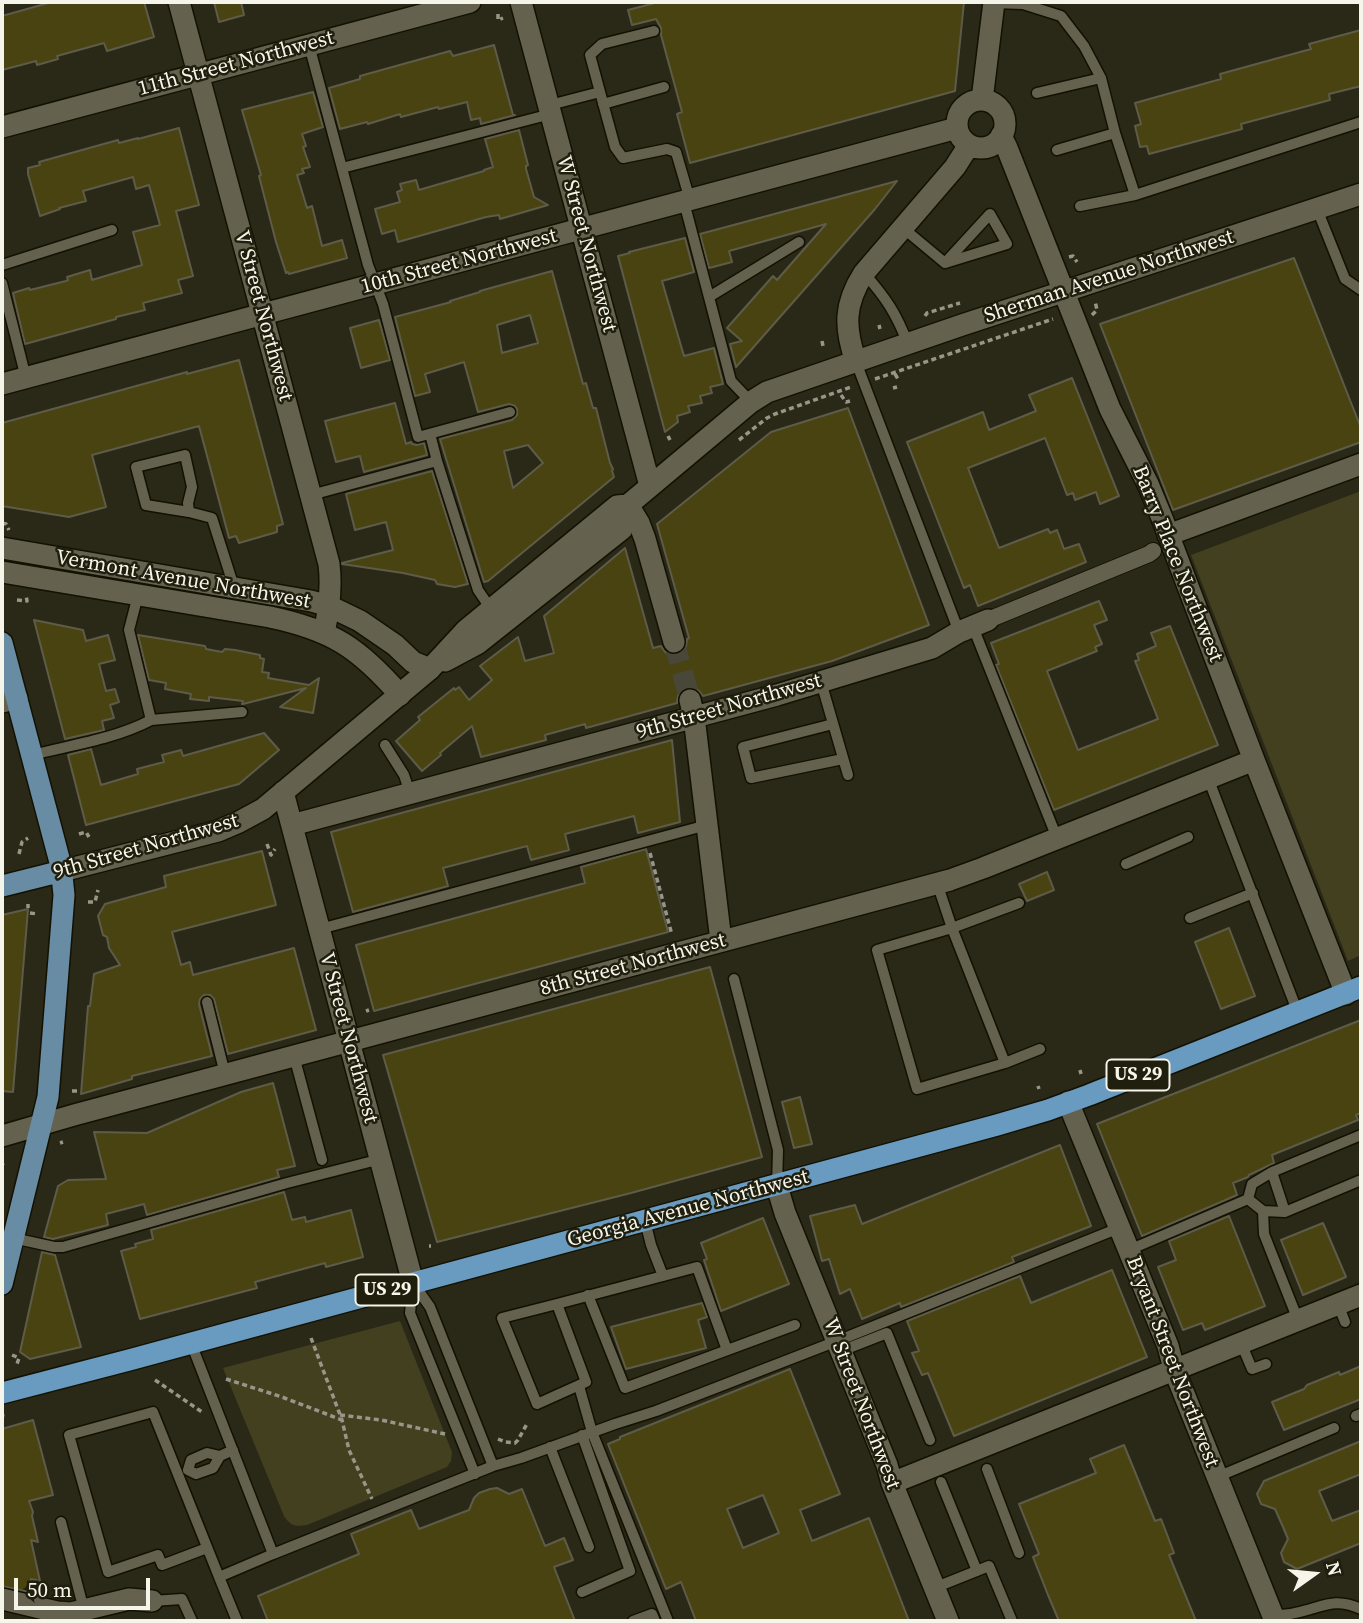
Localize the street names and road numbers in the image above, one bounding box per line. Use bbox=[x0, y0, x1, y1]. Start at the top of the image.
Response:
street label: 11th Street Northwest bbox=[135, 26, 337, 102]
street label: W Street Northwest bbox=[550, 153, 622, 335]
street label: 10th Street Northwest bbox=[358, 224, 560, 300]
street label: Sherman Avenue Northwest bbox=[981, 225, 1237, 329]
street label: V Street Northwest bbox=[228, 228, 298, 404]
street label: Barry Place Northwest bbox=[1126, 462, 1228, 666]
street label: Vermont Avenue Northwest bbox=[54, 545, 312, 615]
street label: 9th Street Northwest bbox=[634, 669, 824, 745]
street label: 9th Street Northwest bbox=[51, 809, 241, 885]
street label: 8th Street Northwest bbox=[537, 928, 729, 1002]
street label: V Street Northwest bbox=[313, 950, 383, 1126]
road number: US 29 bbox=[1106, 1060, 1170, 1091]
street label: Georgia Avenue Northwest bbox=[565, 1165, 811, 1253]
street label: Bryant Street Northwest bbox=[1120, 1253, 1224, 1471]
road number: US 29 bbox=[356, 1274, 418, 1306]
street label: W Street Northwest bbox=[817, 1315, 905, 1493]

